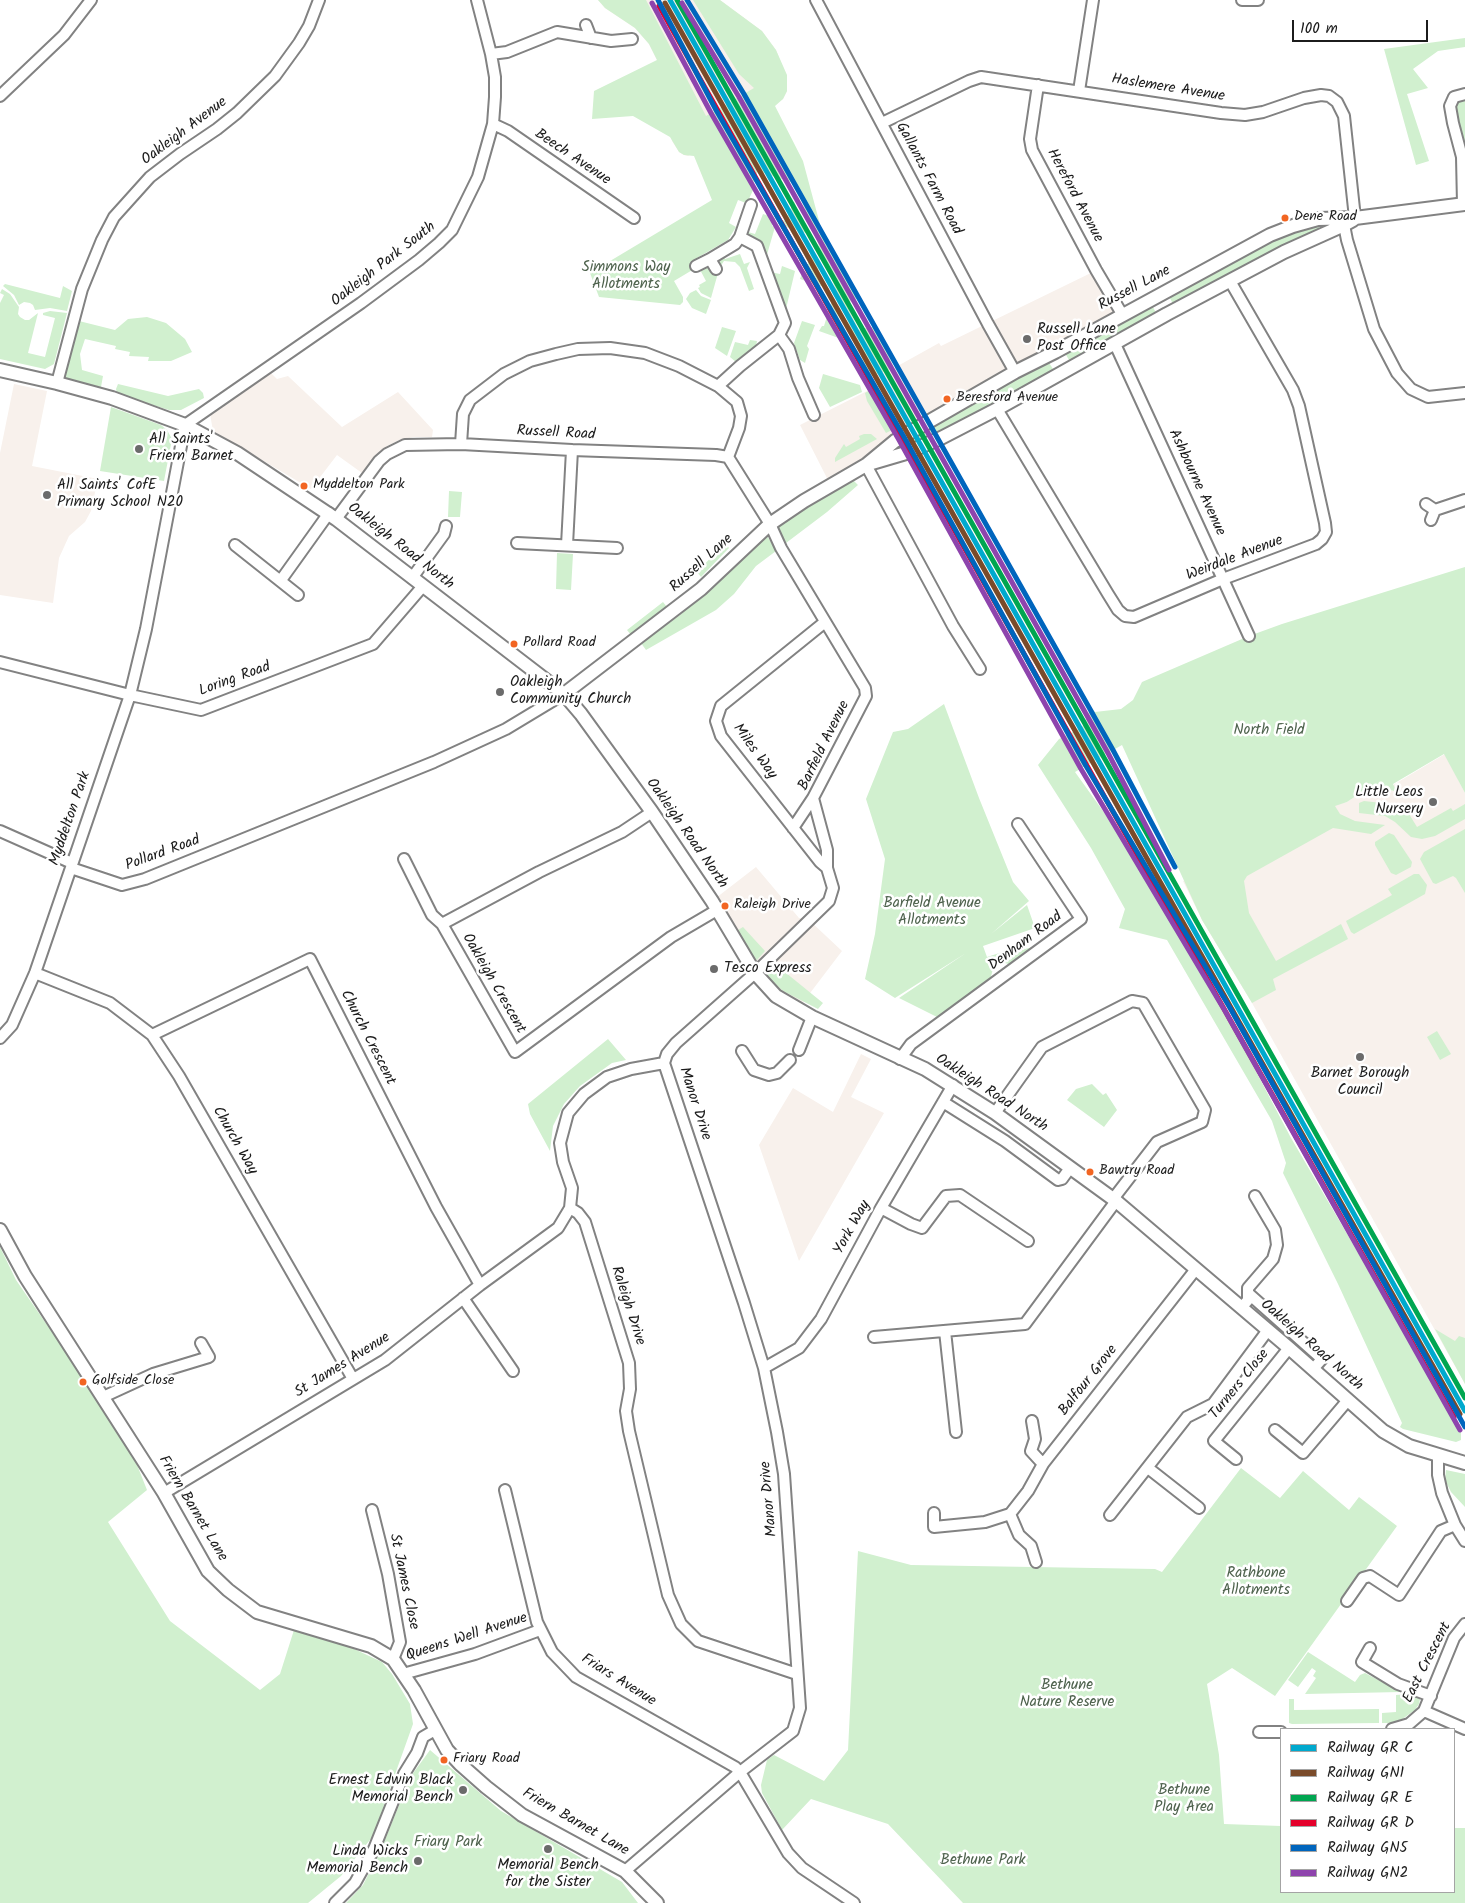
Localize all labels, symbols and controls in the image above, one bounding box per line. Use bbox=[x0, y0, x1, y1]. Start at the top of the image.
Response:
scale bar bbox=[1295, 10, 1431, 42]
text: 100 m bbox=[1300, 17, 1338, 41]
street label: Haslemere Avenue bbox=[1110, 71, 1226, 107]
street label: Oakleigh Avenue bbox=[139, 94, 231, 170]
street label: Gallants Farm Road bbox=[891, 120, 965, 238]
street label: Beech Avenue bbox=[531, 126, 613, 190]
street label: Hereford Avenue bbox=[1042, 146, 1106, 246]
place label: Dene Road bbox=[1294, 210, 1357, 226]
marker: Dene Road bbox=[1280, 213, 1290, 223]
street label: Oakleigh Park South bbox=[328, 219, 440, 311]
park label: Simmons Way Allotments bbox=[582, 259, 670, 294]
street label: Russell Lane bbox=[1096, 263, 1174, 315]
place label: Russell Lane Post Office bbox=[1037, 321, 1116, 356]
marker: Russell Lane Post Office bbox=[1021, 333, 1033, 345]
place label: Beresford Avenue bbox=[956, 391, 1058, 407]
marker: Beresford Avenue bbox=[942, 394, 952, 404]
street label: Russell Road bbox=[516, 423, 596, 445]
street label: Ashbourne Avenue bbox=[1163, 427, 1229, 539]
place label: All Saints' Friern Barnet bbox=[149, 431, 233, 466]
marker: All Saints' Friern Barnet bbox=[133, 443, 145, 455]
place label: All Saints' CofE Primary School N20 bbox=[57, 477, 183, 512]
place label: Myddelton Park bbox=[313, 478, 405, 494]
marker: Myddelton Park bbox=[299, 481, 309, 491]
marker: All Saints' CofE Primary School N20 bbox=[41, 489, 53, 501]
street label: Oakleigh Road North bbox=[343, 500, 457, 594]
street label: Russell Lane bbox=[667, 531, 737, 597]
street label: Weirdale Avenue bbox=[1184, 532, 1286, 586]
place label: Pollard Road bbox=[523, 636, 596, 652]
marker: Pollard Road bbox=[509, 639, 519, 649]
street label: Loring Road bbox=[197, 659, 273, 701]
place label: Oakleigh Community Church bbox=[510, 674, 631, 709]
marker: Oakleigh Community Church bbox=[494, 686, 506, 698]
street label: Barfield Avenue bbox=[796, 698, 854, 794]
street label: Miles Way bbox=[728, 721, 780, 783]
park label: North Field bbox=[1233, 722, 1305, 740]
street label: Myddelton Park bbox=[47, 770, 95, 868]
street label: Oakleigh Road North bbox=[641, 775, 731, 893]
place label: Little Leos Nursery bbox=[1355, 784, 1423, 819]
marker: Little Leos Nursery bbox=[1427, 796, 1439, 808]
street label: Pollard Road bbox=[123, 832, 203, 876]
park label: Barfield Avenue Allotments bbox=[883, 895, 981, 930]
place label: Raleigh Drive bbox=[734, 898, 811, 914]
marker: Raleigh Drive bbox=[720, 901, 730, 911]
street label: Denham Road bbox=[986, 908, 1066, 976]
street label: Oakleigh Crescent bbox=[457, 931, 529, 1037]
place label: Tesco Express bbox=[724, 960, 811, 978]
marker: Tesco Express bbox=[708, 963, 720, 975]
street label: Church Crescent bbox=[335, 987, 399, 1089]
street label: Oakleigh Road North bbox=[931, 1051, 1051, 1137]
marker: Barnet Borough Council bbox=[1354, 1051, 1366, 1063]
street label: Manor Drive bbox=[674, 1065, 714, 1143]
place label: Barnet Borough Council bbox=[1311, 1065, 1409, 1100]
street label: Church Way bbox=[207, 1104, 261, 1178]
place label: Bawtry Road bbox=[1099, 1164, 1174, 1180]
marker: Bawtry Road bbox=[1085, 1167, 1095, 1177]
street label: York Way bbox=[831, 1198, 875, 1258]
street label: Raleigh Drive bbox=[606, 1264, 648, 1348]
street label: Oakleigh Road North bbox=[1256, 1296, 1366, 1396]
street label: St James Avenue bbox=[292, 1329, 394, 1403]
street label: Balfour Grove bbox=[1056, 1342, 1122, 1420]
street label: Turners Close bbox=[1206, 1346, 1274, 1424]
place label: Golfside Close bbox=[92, 1374, 174, 1390]
marker: Golfside Close bbox=[78, 1377, 88, 1387]
street label: Friern Barnet Lane bbox=[153, 1453, 231, 1565]
street label: Manor Drive bbox=[758, 1460, 782, 1538]
street label: St James Close bbox=[384, 1532, 422, 1632]
park label: Rathbone Allotments bbox=[1222, 1565, 1290, 1600]
street label: Queens Well Avenue bbox=[404, 1610, 530, 1666]
street label: East Crescent bbox=[1400, 1620, 1456, 1706]
street label: Friars Avenue bbox=[577, 1651, 659, 1711]
park label: Bethune Nature Reserve bbox=[1020, 1677, 1114, 1712]
legend bbox=[1280, 1728, 1455, 1893]
text: Railway GR C bbox=[1327, 1736, 1413, 1760]
place label: Friary Road bbox=[453, 1752, 520, 1768]
marker: Friary Road bbox=[439, 1755, 449, 1765]
text: Railway GN1 bbox=[1327, 1761, 1404, 1785]
place label: Ernest Edwin Black Memorial Bench bbox=[328, 1772, 453, 1807]
park label: Bethune Play Area bbox=[1154, 1782, 1214, 1817]
marker: Ernest Edwin Black Memorial Bench bbox=[457, 1784, 469, 1796]
street label: Friern Barnet Lane bbox=[518, 1785, 632, 1861]
text: Railway GR E bbox=[1327, 1786, 1413, 1810]
text: Railway GR D bbox=[1327, 1811, 1414, 1835]
park label: Friary Park bbox=[414, 1834, 482, 1852]
text: Railway GN5 bbox=[1327, 1836, 1408, 1860]
place label: Linda Wicks Memorial Bench bbox=[306, 1843, 408, 1878]
marker: Memorial Bench for the Sister bbox=[542, 1843, 554, 1855]
park label: Bethune Park bbox=[940, 1852, 1026, 1870]
marker: Linda Wicks Memorial Bench bbox=[412, 1855, 424, 1867]
place label: Memorial Bench for the Sister bbox=[497, 1857, 599, 1892]
text: Railway GN2 bbox=[1327, 1861, 1408, 1885]

